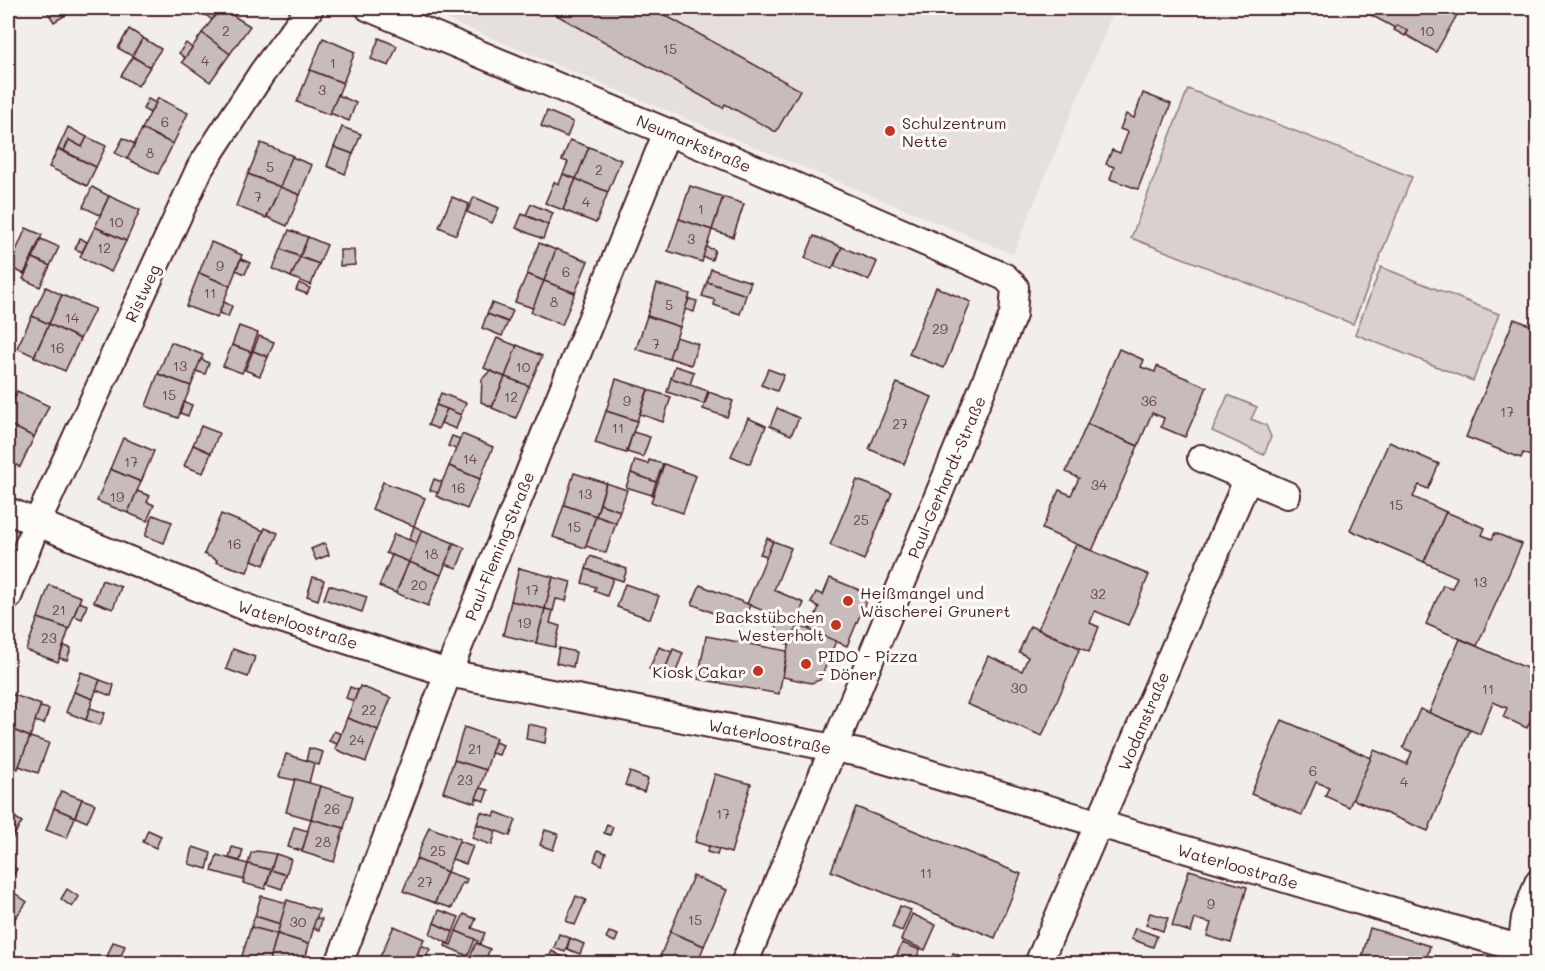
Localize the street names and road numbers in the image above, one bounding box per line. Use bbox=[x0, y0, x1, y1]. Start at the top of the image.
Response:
street label: Neumarkstraße bbox=[633, 109, 755, 177]
street label: Ristweg bbox=[119, 261, 165, 325]
street label: Paul-Gerhardt-Straße bbox=[902, 393, 990, 561]
street label: Paul-Fleming-Straße bbox=[460, 468, 538, 624]
street label: Waterloostraße bbox=[235, 595, 361, 653]
street label: Wodanstraße bbox=[1113, 668, 1173, 774]
street label: Waterloostraße bbox=[707, 714, 833, 758]
street label: Waterloostraße bbox=[1175, 839, 1301, 893]

